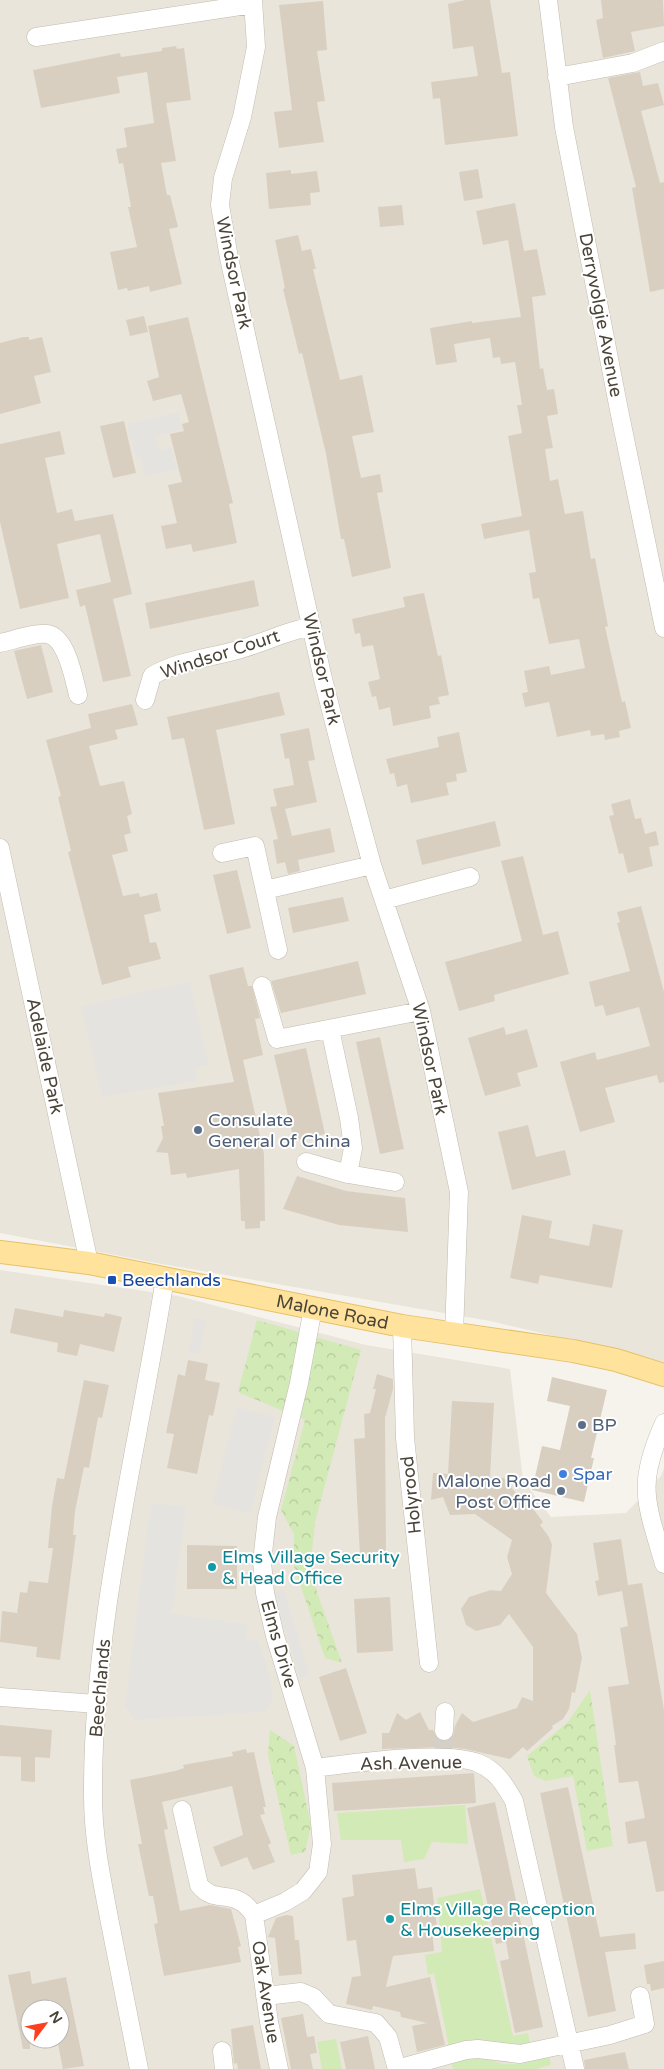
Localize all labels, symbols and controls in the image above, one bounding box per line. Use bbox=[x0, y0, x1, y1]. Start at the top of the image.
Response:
street label: Windsor Park bbox=[211, 215, 257, 331]
street label: Derryvolgie Avenue bbox=[574, 231, 628, 399]
street label: Windsor Park bbox=[298, 611, 346, 727]
street label: Windsor Court bbox=[158, 624, 282, 684]
street label: Adelaide Park bbox=[22, 996, 68, 1116]
street label: Windsor Park bbox=[407, 1001, 453, 1117]
place label: Consulate General of China bbox=[208, 1109, 351, 1152]
marker: Consulate General of China bbox=[192, 1124, 204, 1136]
place label: Beechlands bbox=[122, 1269, 221, 1291]
marker: Beechlands bbox=[106, 1274, 118, 1286]
street label: Malone Road bbox=[274, 1290, 391, 1334]
place label: BP bbox=[592, 1414, 617, 1436]
marker: BP bbox=[576, 1419, 588, 1431]
street label: Holyrood bbox=[396, 1455, 426, 1535]
place label: Spar bbox=[573, 1463, 612, 1485]
marker: Spar bbox=[557, 1468, 569, 1480]
place label: Malone Road Post Office bbox=[437, 1470, 551, 1513]
marker: Malone Road Post Office bbox=[555, 1485, 567, 1497]
place label: Elms Village Security & Head Office bbox=[222, 1546, 400, 1589]
marker: Elms Village Security & Head Office bbox=[206, 1561, 218, 1573]
street label: Elms Drive bbox=[256, 1598, 302, 1690]
street label: Beechlands bbox=[85, 1638, 115, 1738]
street label: Ash Avenue bbox=[360, 1751, 462, 1775]
place label: Elms Village Reception & Housekeeping bbox=[400, 1898, 595, 1941]
marker: Elms Village Reception & Housekeeping bbox=[384, 1913, 396, 1925]
street label: Oak Avenue bbox=[247, 1939, 285, 2045]
north arrow bbox=[20, 1999, 70, 2049]
text: N bbox=[45, 2008, 66, 2027]

